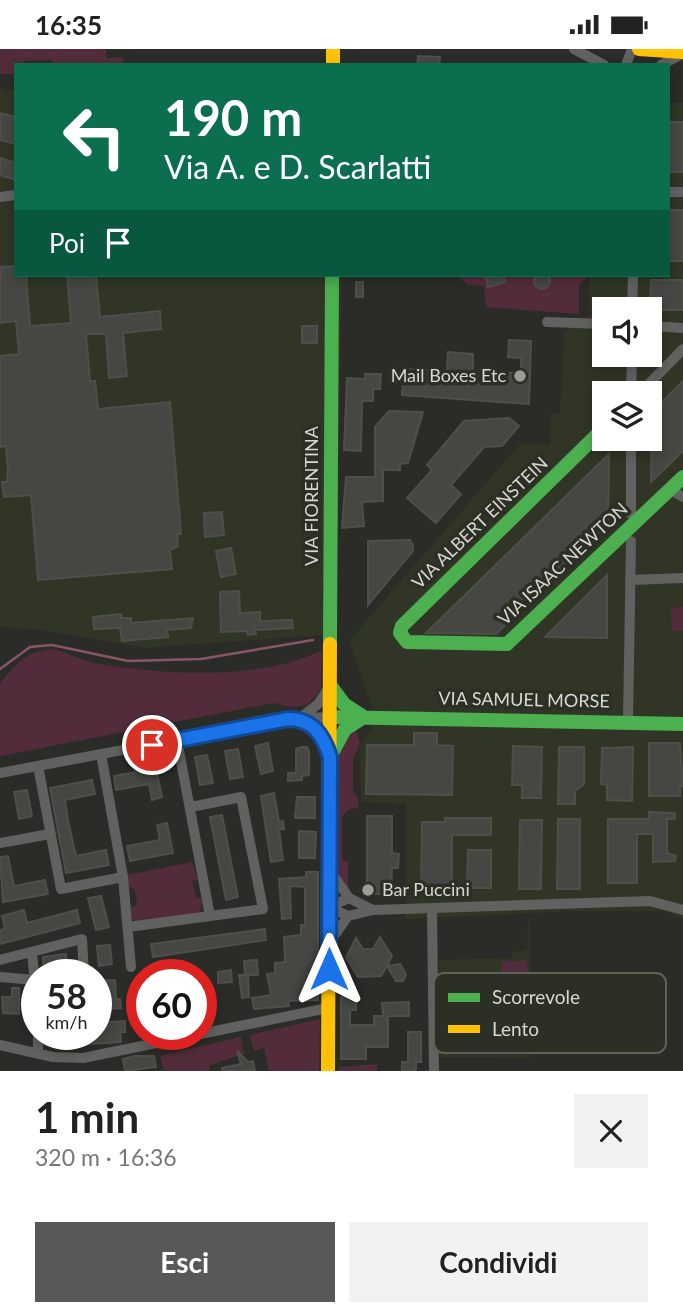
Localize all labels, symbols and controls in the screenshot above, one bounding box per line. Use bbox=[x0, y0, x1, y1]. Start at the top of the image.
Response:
text: 16:35 bbox=[35, 9, 102, 41]
text: 190 m bbox=[164, 88, 302, 146]
icon: left bbox=[49, 91, 140, 182]
text: Via A. e D. Scarlatti bbox=[164, 147, 431, 186]
icon: arrive bbox=[99, 224, 137, 262]
text: Poi bbox=[49, 227, 85, 259]
map controls bbox=[592, 297, 662, 451]
button: sound bbox=[592, 297, 662, 367]
place label: Mail Boxes Etc bbox=[391, 364, 506, 386]
marker: Mail Boxes Etc bbox=[512, 368, 528, 384]
button: layers bbox=[592, 381, 662, 451]
street label: VIA FIORENTINA bbox=[300, 425, 322, 566]
street label: VIA ALBERT EINSTEIN bbox=[407, 452, 552, 593]
street label: VIA ISAAC NEWTON bbox=[493, 497, 632, 629]
street label: VIA SAMUEL MORSE bbox=[438, 687, 610, 711]
pin bbox=[122, 715, 182, 775]
icon: arrive bbox=[133, 726, 171, 764]
place label: Bar Puccini bbox=[382, 878, 470, 900]
marker: Bar Puccini bbox=[360, 882, 376, 898]
position arrow bbox=[292, 932, 366, 1006]
speed limit sign: 60 bbox=[126, 959, 217, 1050]
legend bbox=[434, 973, 666, 1053]
text: 58 bbox=[46, 974, 87, 1016]
text: Scorrevole bbox=[492, 985, 580, 1008]
text: km/h bbox=[45, 1011, 88, 1033]
text: Lento bbox=[492, 1017, 539, 1040]
text: 1 min bbox=[35, 1092, 139, 1142]
button: close bbox=[574, 1094, 648, 1168]
text: 320 m · 16:36 bbox=[35, 1143, 177, 1171]
button: Esci bbox=[35, 1222, 335, 1302]
button: Condividi bbox=[349, 1222, 648, 1302]

